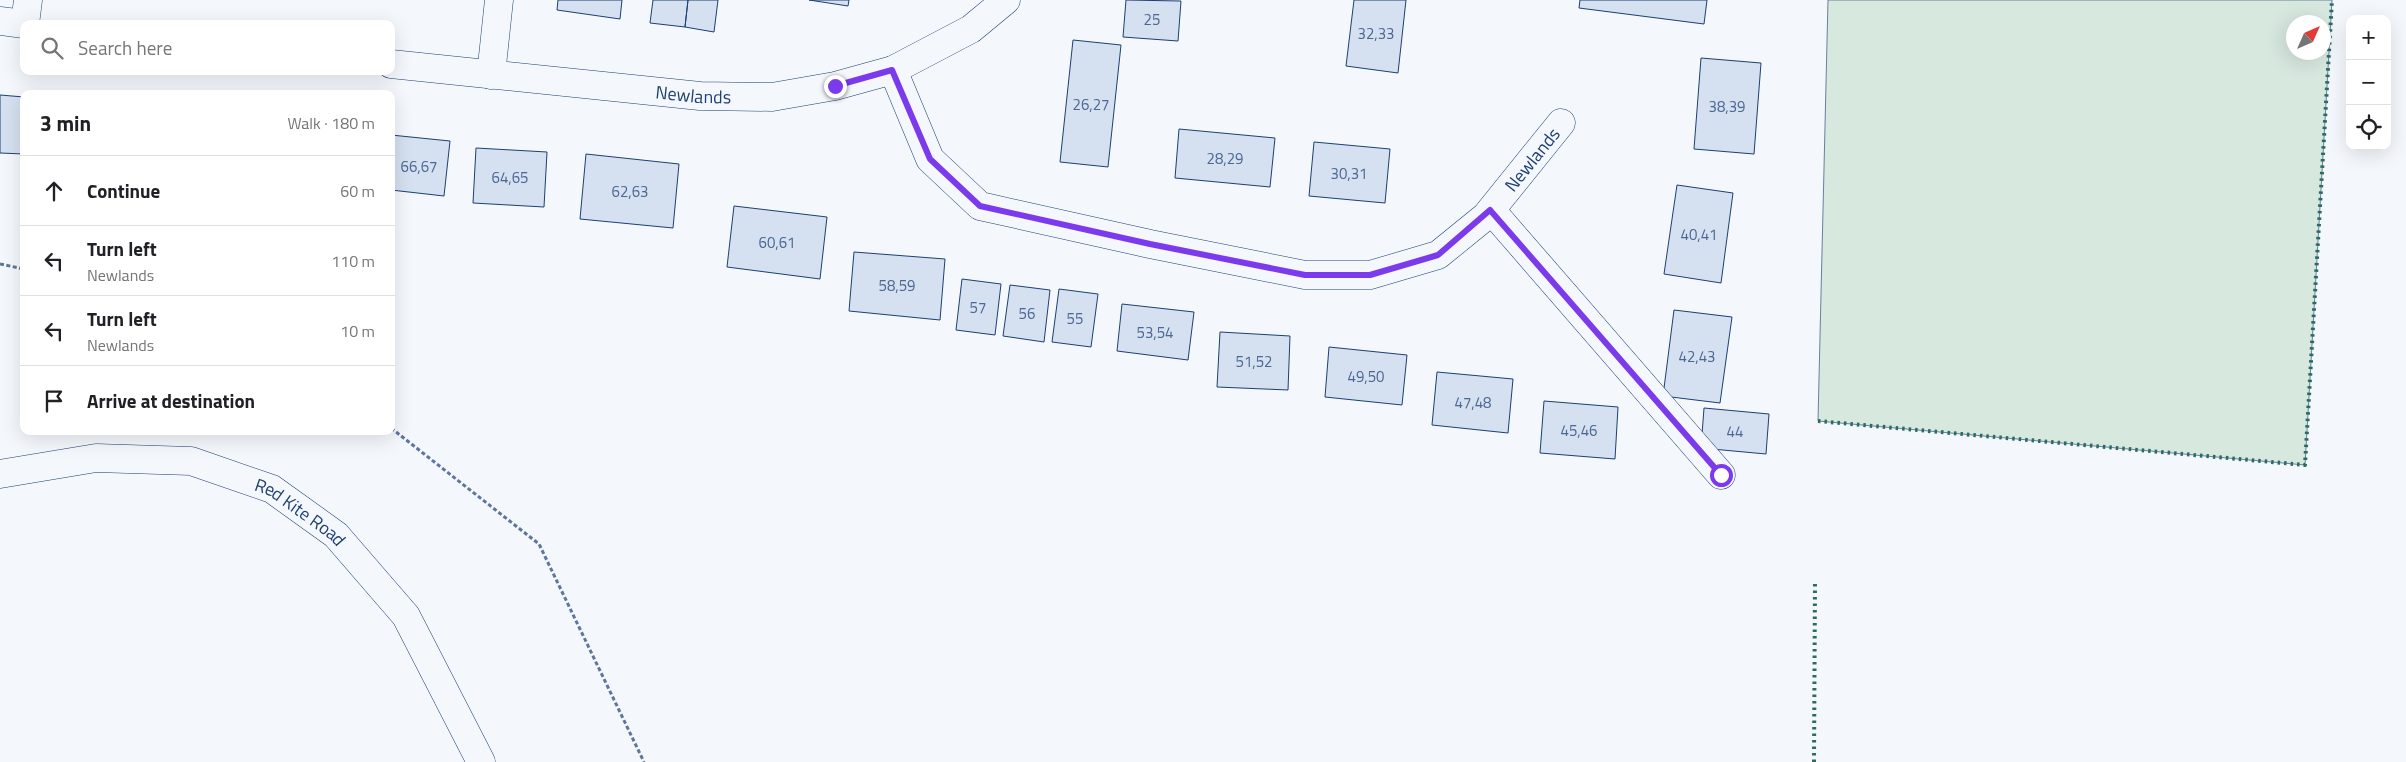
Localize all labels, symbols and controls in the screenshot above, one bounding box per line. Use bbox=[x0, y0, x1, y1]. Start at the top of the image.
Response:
house number: 25 bbox=[1144, 8, 1160, 31]
north arrow bbox=[2286, 15, 2331, 60]
map controls bbox=[2346, 15, 2391, 150]
button: + bbox=[2346, 15, 2391, 60]
search box bbox=[20, 20, 395, 75]
house number: 32,33 bbox=[1358, 22, 1394, 45]
text: Search here bbox=[78, 33, 172, 62]
icon: search bbox=[38, 34, 66, 62]
button: − bbox=[2346, 60, 2391, 105]
route end bbox=[824, 75, 847, 98]
street label: Newlands bbox=[654, 78, 731, 110]
house number: 26,27 bbox=[1073, 93, 1109, 116]
house number: 38,39 bbox=[1709, 95, 1745, 118]
button: locate bbox=[2346, 105, 2391, 150]
text: 3 min bbox=[40, 107, 91, 139]
text: Walk · 180 m bbox=[287, 111, 375, 135]
street label: Newlands bbox=[1498, 121, 1566, 197]
house number: 28,29 bbox=[1207, 147, 1243, 170]
house number: 66,67 bbox=[401, 155, 437, 178]
house number: 30,31 bbox=[1331, 162, 1367, 185]
house number: 64,65 bbox=[492, 166, 528, 189]
text: Continue bbox=[87, 176, 160, 205]
icon: ahead bbox=[40, 177, 68, 205]
text: 60 m bbox=[340, 179, 375, 203]
house number: 62,63 bbox=[612, 180, 648, 203]
house number: 40,41 bbox=[1681, 223, 1717, 246]
house number: 60,61 bbox=[759, 231, 795, 254]
text: Turn left bbox=[87, 234, 157, 263]
icon: left bbox=[40, 247, 68, 275]
text: 110 m bbox=[331, 249, 375, 273]
text: Newlands bbox=[87, 263, 154, 287]
house number: 58,59 bbox=[879, 274, 915, 297]
house number: 57 bbox=[970, 296, 986, 319]
house number: 56 bbox=[1019, 302, 1035, 325]
text: Turn left bbox=[87, 304, 157, 333]
house number: 55 bbox=[1067, 307, 1083, 330]
icon: left bbox=[40, 317, 68, 345]
text: 10 m bbox=[340, 319, 375, 343]
house number: 53,54 bbox=[1137, 321, 1173, 344]
text: Newlands bbox=[87, 333, 154, 357]
house number: 42,43 bbox=[1679, 345, 1715, 368]
house number: 51,52 bbox=[1236, 350, 1272, 373]
house number: 49,50 bbox=[1348, 365, 1384, 388]
text: Arrive at destination bbox=[87, 386, 255, 415]
icon: arrive bbox=[40, 387, 68, 415]
house number: 47,48 bbox=[1455, 391, 1491, 414]
house number: 45,46 bbox=[1561, 419, 1597, 442]
house number: 44 bbox=[1727, 420, 1743, 443]
route start bbox=[1710, 464, 1733, 487]
street label: Red Kite Road bbox=[251, 471, 353, 552]

